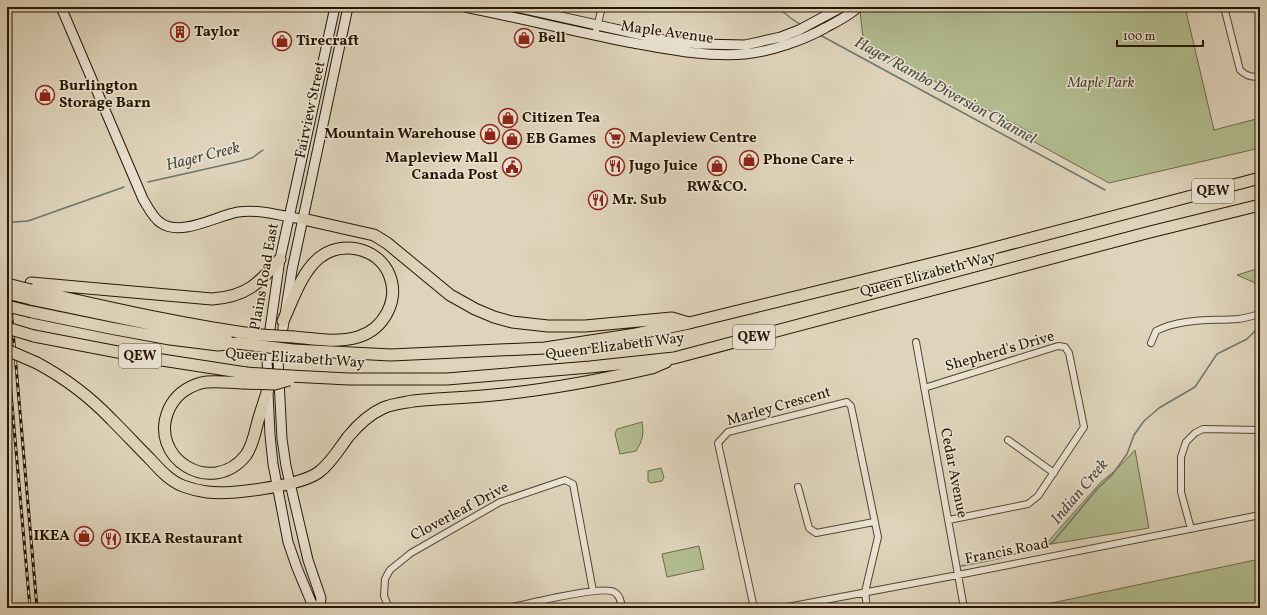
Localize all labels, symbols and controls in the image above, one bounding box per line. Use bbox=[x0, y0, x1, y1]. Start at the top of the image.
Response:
street label: Maple Avenue bbox=[619, 16, 715, 50]
building icon: Taylor bbox=[169, 21, 191, 43]
place label: Taylor bbox=[194, 22, 240, 43]
scale bar bbox=[1117, 22, 1203, 48]
shop icon: Bell bbox=[513, 27, 535, 49]
place label: Bell bbox=[538, 28, 566, 49]
text: 100 m bbox=[1123, 29, 1156, 45]
shop icon: Tirecraft bbox=[271, 30, 293, 52]
place label: Tirecraft bbox=[296, 31, 359, 52]
water label: Hager/Rambo Diversion Channel bbox=[850, 32, 1040, 150]
street label: Fairview Street bbox=[290, 59, 332, 161]
park label: Maple Park bbox=[1066, 73, 1135, 94]
place label: Burlington Storage Barn bbox=[59, 76, 151, 114]
shop icon: Burlington Storage Barn bbox=[34, 84, 56, 106]
shop icon: Citizen Tea bbox=[497, 107, 519, 129]
place label: Citizen Tea bbox=[522, 108, 600, 129]
shop icon: Mountain Warehouse bbox=[479, 123, 501, 145]
place label: Mountain Warehouse bbox=[324, 124, 476, 145]
supermarket icon: Mapleview Centre bbox=[604, 127, 626, 149]
shop icon: EB Games bbox=[501, 128, 523, 150]
place label: Mapleview Centre bbox=[629, 128, 757, 149]
place label: EB Games bbox=[526, 129, 596, 150]
water label: Hager Creek bbox=[163, 137, 243, 177]
place label: Mapleview Mall Canada Post bbox=[385, 148, 498, 186]
shop icon: Phone Care + bbox=[738, 149, 760, 171]
place label: Phone Care + bbox=[763, 150, 855, 171]
restaurant icon: Jugo Juice bbox=[604, 155, 626, 177]
shop icon: RW&CO. bbox=[706, 155, 728, 177]
public building icon: Mapleview Mall Canada Post bbox=[501, 156, 523, 178]
place label: Jugo Juice bbox=[628, 156, 698, 177]
place label: RW&CO. bbox=[687, 177, 747, 198]
road number: QEW bbox=[1192, 179, 1234, 203]
restaurant icon: Mr. Sub bbox=[587, 189, 609, 211]
place label: Mr. Sub bbox=[612, 190, 667, 211]
street label: Plains Road East bbox=[245, 222, 285, 332]
street label: Queen Elizabeth Way bbox=[858, 247, 998, 303]
road number: QEW bbox=[733, 325, 775, 349]
street label: Shepherd's Drive bbox=[943, 326, 1057, 378]
street label: Queen Elizabeth Way bbox=[544, 328, 686, 366]
road number: QEW bbox=[119, 344, 161, 368]
street label: Queen Elizabeth Way bbox=[225, 344, 365, 374]
street label: Marley Crescent bbox=[724, 382, 834, 432]
street label: Cedar Avenue bbox=[934, 426, 972, 520]
water label: Indian Creek bbox=[1046, 454, 1114, 529]
street label: Cloverleaf Drive bbox=[407, 477, 513, 547]
shop icon: IKEA bbox=[73, 525, 95, 547]
place label: IKEA bbox=[33, 526, 70, 547]
restaurant icon: IKEA Restaurant bbox=[100, 528, 122, 550]
place label: IKEA Restaurant bbox=[125, 529, 243, 550]
street label: Francis Road bbox=[963, 534, 1051, 570]

